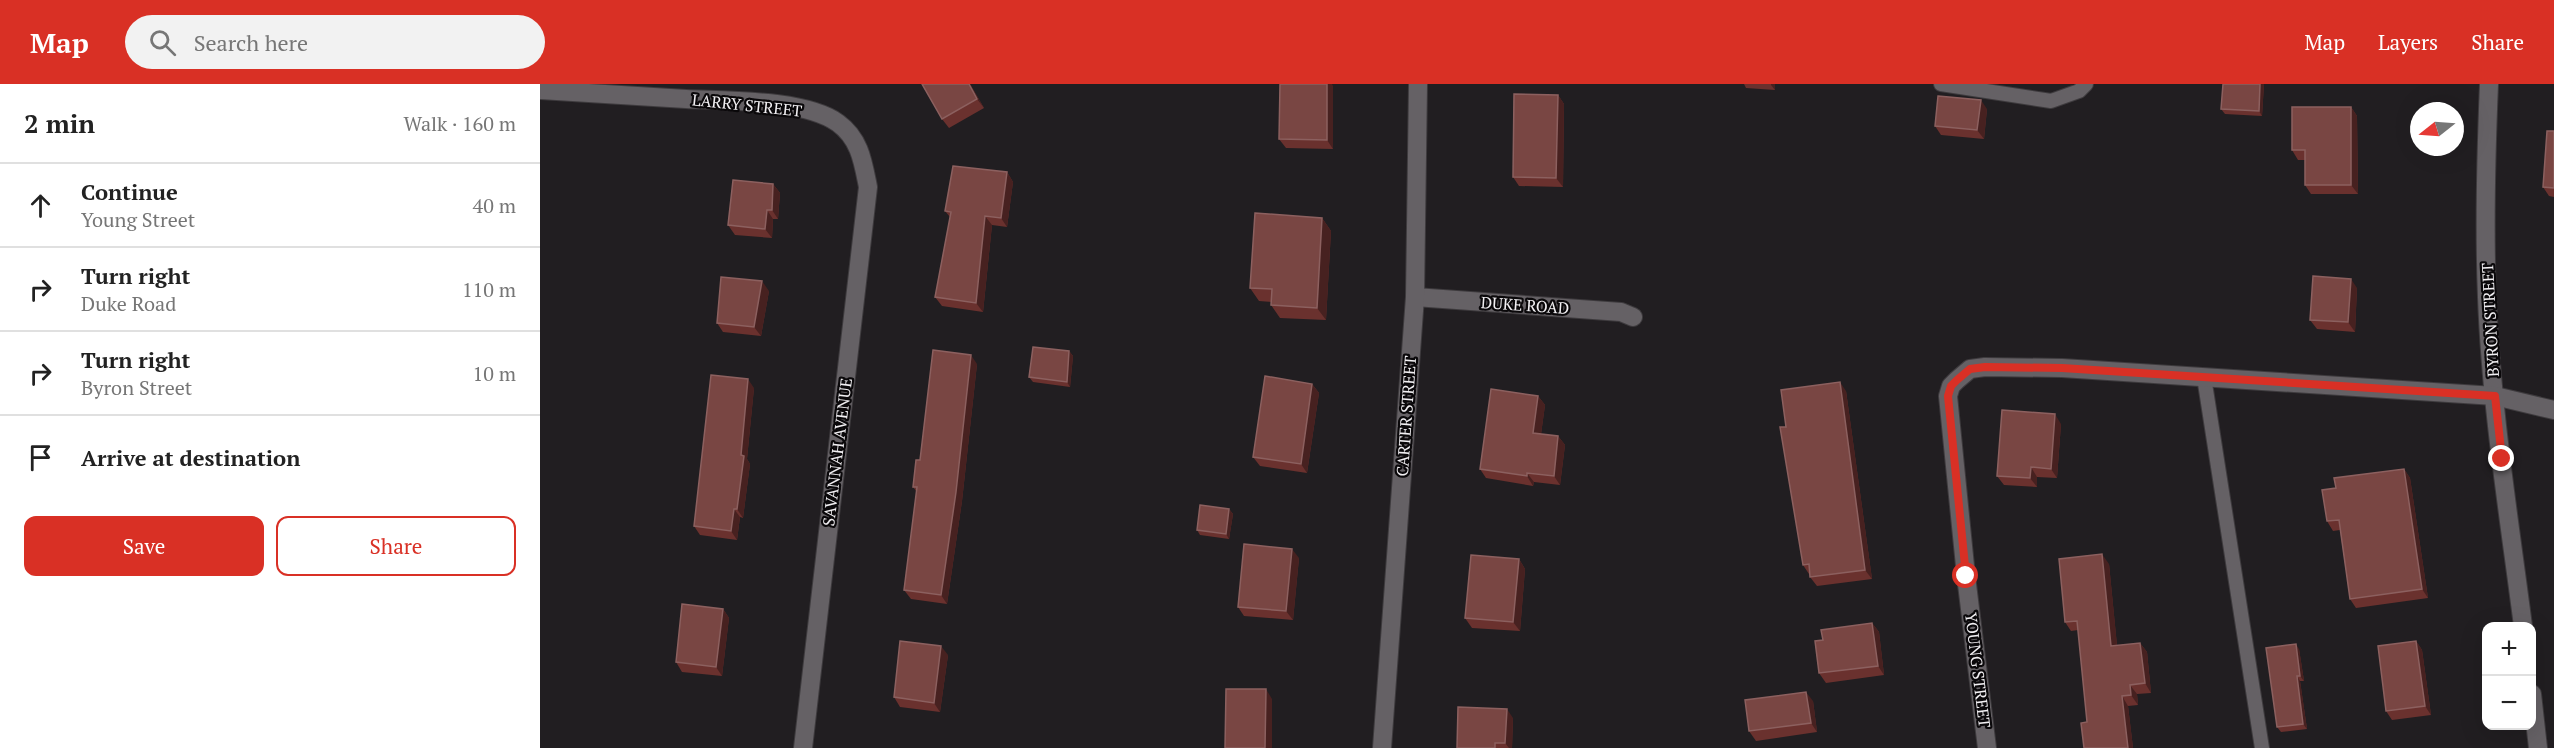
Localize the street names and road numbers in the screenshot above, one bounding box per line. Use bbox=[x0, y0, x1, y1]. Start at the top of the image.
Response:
street label: LARRY STREET bbox=[691, 88, 803, 122]
street label: BYRON STREET bbox=[2476, 262, 2504, 378]
street label: DUKE ROAD bbox=[1480, 291, 1570, 319]
street label: CARTER STREET bbox=[1391, 355, 1421, 477]
street label: SAVANNAH AVENUE bbox=[817, 377, 857, 527]
street label: YOUNG STREET bbox=[1960, 611, 1996, 729]

